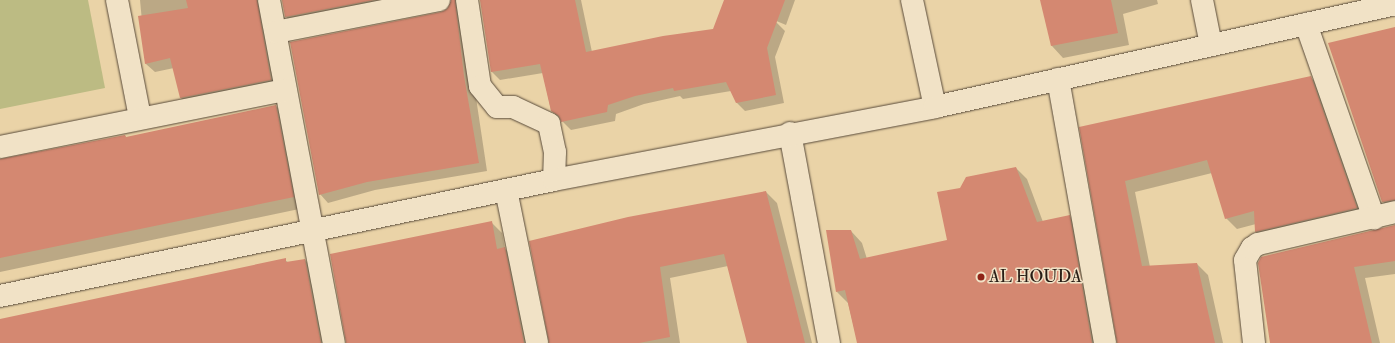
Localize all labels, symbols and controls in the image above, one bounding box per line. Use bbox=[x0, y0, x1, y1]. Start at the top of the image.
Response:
place label: AL HOUDA bbox=[989, 267, 1082, 287]
marker: AL HOUDA bbox=[976, 272, 986, 282]

